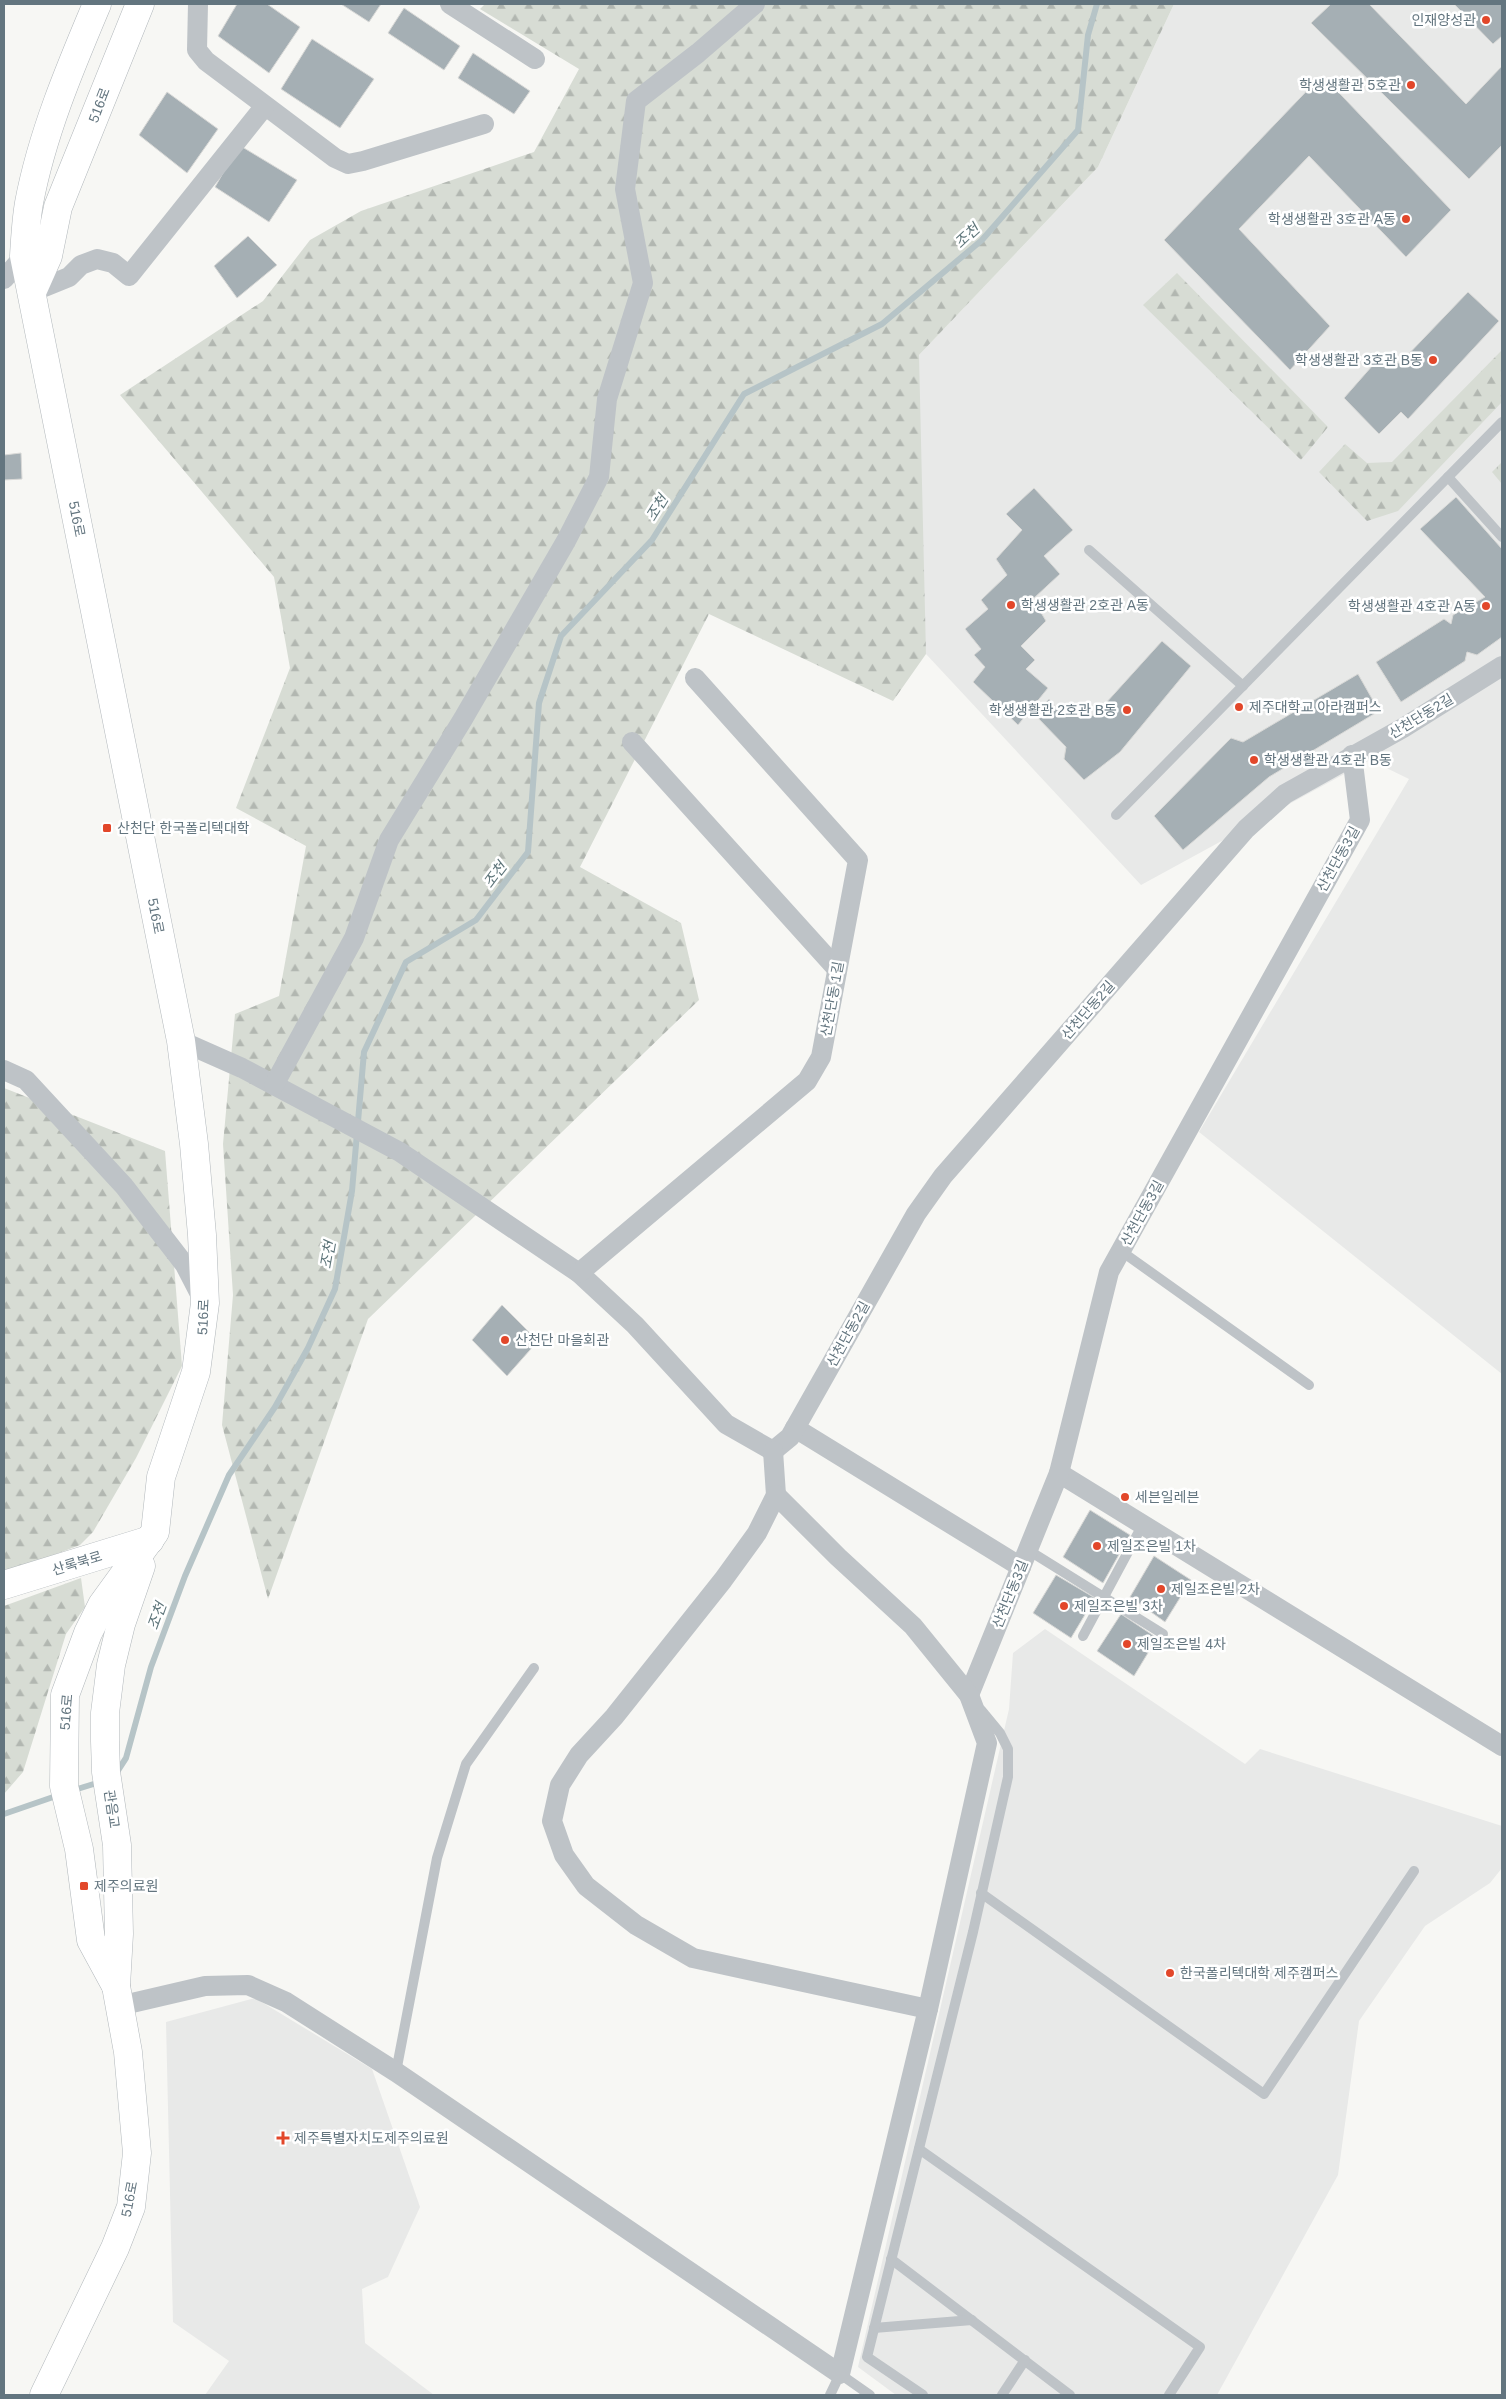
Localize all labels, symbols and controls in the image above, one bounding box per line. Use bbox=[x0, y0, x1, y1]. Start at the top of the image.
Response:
place label: 인재양성관 bbox=[1412, 12, 1476, 28]
marker: 인재양성관 bbox=[1480, 14, 1492, 26]
place label: 학생생활관 5호관 bbox=[1299, 77, 1401, 93]
marker: 학생생활관 5호관 bbox=[1405, 79, 1417, 91]
street label: 516로 bbox=[85, 85, 113, 125]
place label: 학생생활관 3호관 A동 bbox=[1268, 211, 1396, 227]
marker: 학생생활관 3호관 A동 bbox=[1400, 213, 1412, 225]
water label: 조천 bbox=[951, 219, 984, 251]
place label: 학생생활관 3호관 B동 bbox=[1295, 352, 1423, 368]
marker: 학생생활관 3호관 B동 bbox=[1427, 354, 1439, 366]
water label: 조천 bbox=[642, 490, 672, 524]
street label: 516로 bbox=[66, 500, 88, 538]
place label: 학생생활관 2호관 A동 bbox=[1021, 597, 1149, 613]
place label: 학생생활관 4호관 A동 bbox=[1348, 598, 1476, 614]
marker: 학생생활관 2호관 A동 bbox=[1005, 599, 1017, 611]
marker: 학생생활관 4호관 A동 bbox=[1480, 600, 1492, 612]
street label: 산천단동2길 bbox=[1386, 691, 1456, 741]
place label: 제주대학교 아라캠퍼스 bbox=[1249, 699, 1382, 715]
marker: 제주대학교 아라캠퍼스 bbox=[1233, 701, 1245, 713]
place label: 학생생활관 2호관 B동 bbox=[989, 702, 1117, 718]
marker: 학생생활관 2호관 B동 bbox=[1121, 704, 1133, 716]
place label: 학생생활관 4호관 B동 bbox=[1264, 752, 1392, 768]
marker: 학생생활관 4호관 B동 bbox=[1248, 754, 1260, 766]
place label: 산천단 한국폴리텍대학 bbox=[117, 820, 250, 836]
marker: 산천단 한국폴리텍대학 bbox=[101, 822, 113, 834]
street label: 산천단동3길 bbox=[1314, 824, 1362, 894]
water label: 조천 bbox=[480, 857, 511, 891]
street label: 516로 bbox=[145, 897, 167, 935]
street label: 산천단동 1길 bbox=[818, 960, 846, 1038]
street label: 산천단동2길 bbox=[1058, 978, 1118, 1042]
street label: 산천단동3길 bbox=[1118, 1178, 1166, 1248]
water label: 조천 bbox=[317, 1238, 339, 1270]
street label: 516로 bbox=[194, 1298, 212, 1336]
street label: 산천단동2길 bbox=[824, 1299, 872, 1369]
place label: 산천단 마을회관 bbox=[515, 1332, 609, 1348]
marker: 산천단 마을회관 bbox=[499, 1334, 511, 1346]
place label: 세븐일레븐 bbox=[1135, 1489, 1200, 1505]
marker: 세븐일레븐 bbox=[1119, 1491, 1131, 1503]
place label: 제일조은빌 1차 bbox=[1107, 1538, 1196, 1554]
marker: 제일조은빌 1차 bbox=[1091, 1540, 1103, 1552]
street label: 산록북로 bbox=[50, 1548, 104, 1578]
street label: 산천단동3길 bbox=[989, 1558, 1031, 1630]
place label: 제일조은빌 2차 bbox=[1171, 1581, 1260, 1597]
marker: 제일조은빌 2차 bbox=[1155, 1583, 1167, 1595]
water label: 조천 bbox=[144, 1598, 170, 1632]
place label: 제일조은빌 3차 bbox=[1074, 1598, 1163, 1614]
marker: 제일조은빌 3차 bbox=[1058, 1600, 1070, 1612]
place label: 제일조은빌 4차 bbox=[1137, 1636, 1226, 1652]
marker: 제일조은빌 4차 bbox=[1121, 1638, 1133, 1650]
street label: 516로 bbox=[56, 1693, 76, 1731]
street label: 관음교 bbox=[101, 1789, 123, 1829]
place label: 제주의료원 bbox=[94, 1878, 158, 1894]
marker: 제주의료원 bbox=[78, 1880, 90, 1892]
place label: 한국폴리텍대학 제주캠퍼스 bbox=[1180, 1965, 1339, 1981]
marker: 한국폴리텍대학 제주캠퍼스 bbox=[1164, 1967, 1176, 1979]
place label: 제주특별자치도제주의료원 bbox=[294, 2130, 449, 2146]
marker: 제주특별자치도제주의료원 bbox=[276, 2131, 290, 2145]
street label: 516로 bbox=[118, 2180, 140, 2218]

